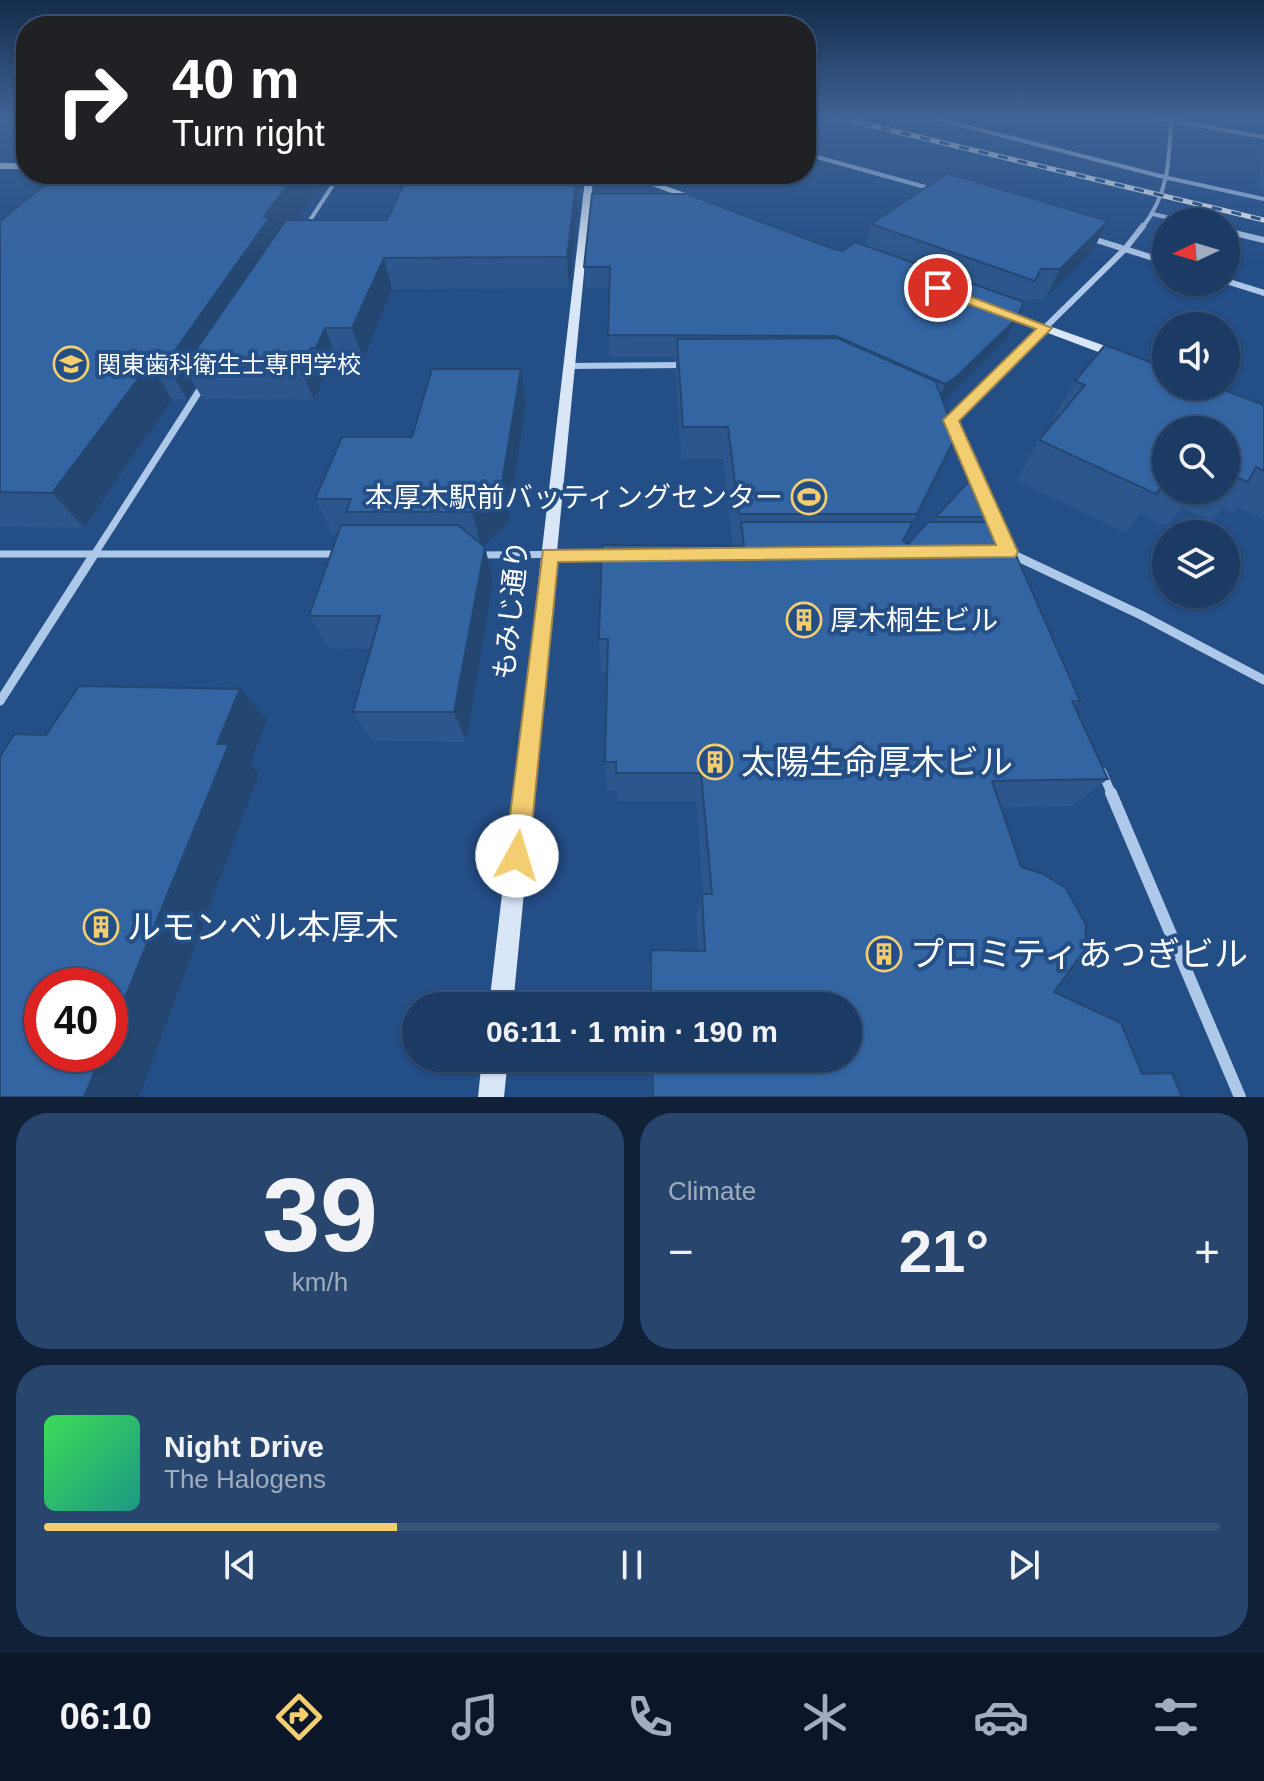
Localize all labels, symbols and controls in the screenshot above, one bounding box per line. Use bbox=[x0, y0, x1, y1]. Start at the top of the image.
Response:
text: 40 m bbox=[172, 47, 300, 110]
icon: right bbox=[40, 48, 144, 152]
text: Turn right bbox=[172, 113, 325, 154]
north arrow bbox=[1152, 208, 1240, 296]
map controls bbox=[1152, 208, 1240, 608]
pin bbox=[904, 254, 972, 322]
icon: arrive bbox=[916, 266, 960, 310]
button: sound bbox=[1152, 312, 1240, 400]
school or university icon: 関東歯科衛生士専門学校 bbox=[52, 345, 90, 383]
place label: 関東歯科衛生士専門学校 bbox=[97, 351, 361, 378]
button: search bbox=[1152, 416, 1240, 504]
sports icon: 本厚木駅前バッティングセンター bbox=[790, 478, 828, 516]
place label: 本厚木駅前バッティングセンター bbox=[365, 482, 783, 513]
button: layers bbox=[1152, 520, 1240, 608]
street label: もみじ通り bbox=[488, 539, 534, 681]
building icon: 厚木桐生ビル bbox=[785, 601, 823, 639]
place label: 厚木桐生ビル bbox=[830, 605, 998, 636]
building icon: 太陽生命厚木ビル bbox=[696, 743, 734, 781]
place label: 太陽生命厚木ビル bbox=[741, 743, 1013, 781]
position arrow bbox=[475, 814, 559, 898]
building icon: ルモンベル本厚木 bbox=[82, 908, 120, 946]
place label: ルモンベル本厚木 bbox=[127, 908, 399, 946]
building icon: プロミティあつぎビル bbox=[865, 935, 903, 973]
place label: プロミティあつぎビル bbox=[910, 935, 1248, 973]
speed limit sign: 40 bbox=[24, 968, 128, 1072]
text: 06:11 · 1 min · 190 m bbox=[486, 1015, 778, 1048]
text: 39 bbox=[262, 1157, 378, 1273]
text: Climate bbox=[668, 1176, 756, 1206]
text: 21° bbox=[899, 1218, 989, 1285]
text: − bbox=[668, 1227, 694, 1276]
text: + bbox=[1194, 1227, 1220, 1276]
text: km/h bbox=[292, 1267, 348, 1297]
text: Night Drive bbox=[164, 1430, 324, 1463]
text: The Halogens bbox=[164, 1464, 326, 1494]
icon: previous bbox=[218, 1543, 262, 1587]
icon: pause bbox=[610, 1543, 654, 1587]
icon: next bbox=[1002, 1543, 1046, 1587]
icon: directions bbox=[271, 1689, 327, 1745]
icon: music bbox=[447, 1689, 503, 1745]
icon: phone bbox=[622, 1689, 678, 1745]
icon: climate bbox=[797, 1689, 853, 1745]
icon: car bbox=[973, 1689, 1029, 1745]
icon: filters bbox=[1148, 1689, 1204, 1745]
text: 06:10 bbox=[60, 1696, 152, 1737]

